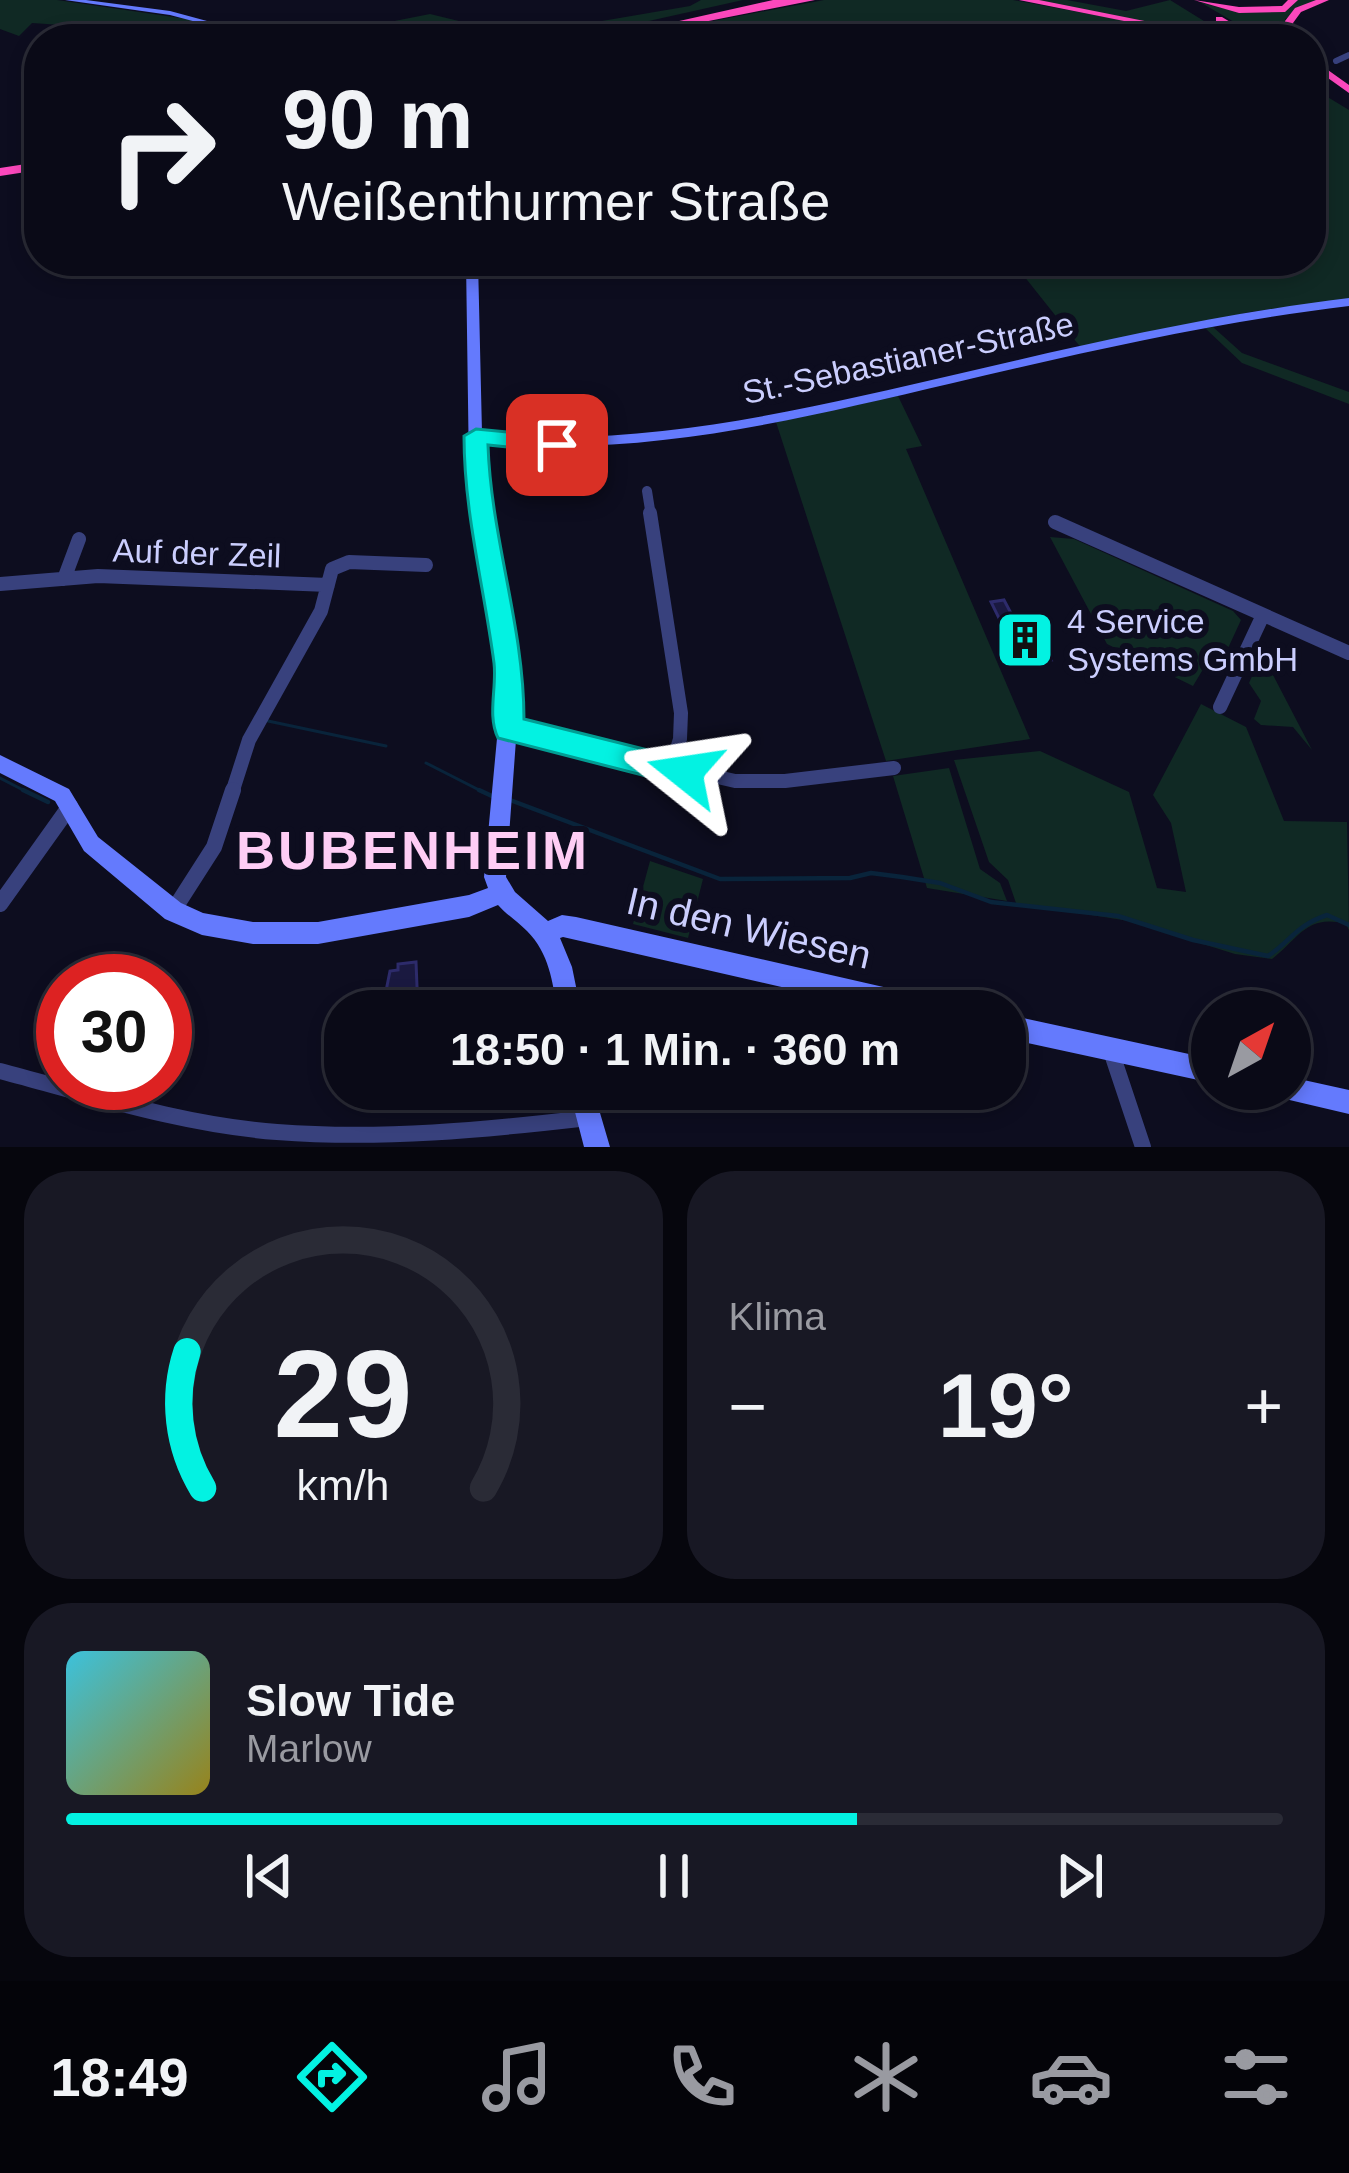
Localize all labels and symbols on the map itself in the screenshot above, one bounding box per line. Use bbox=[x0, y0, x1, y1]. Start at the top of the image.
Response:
street label: St.-Sebastianer-Straße bbox=[739, 305, 1077, 411]
pin bbox=[506, 394, 608, 496]
street label: Auf der Zeil bbox=[112, 532, 282, 574]
place label: 4 Service Systems GmbH bbox=[1067, 603, 1298, 678]
building icon: 4 Service Systems GmbH bbox=[994, 609, 1056, 671]
position arrow bbox=[622, 709, 748, 835]
district label: BUBENHEIM bbox=[236, 820, 590, 880]
street label: In den Wiesen bbox=[623, 879, 875, 977]
speed limit sign: 30 bbox=[36, 954, 192, 1110]
north arrow bbox=[1191, 990, 1311, 1110]

